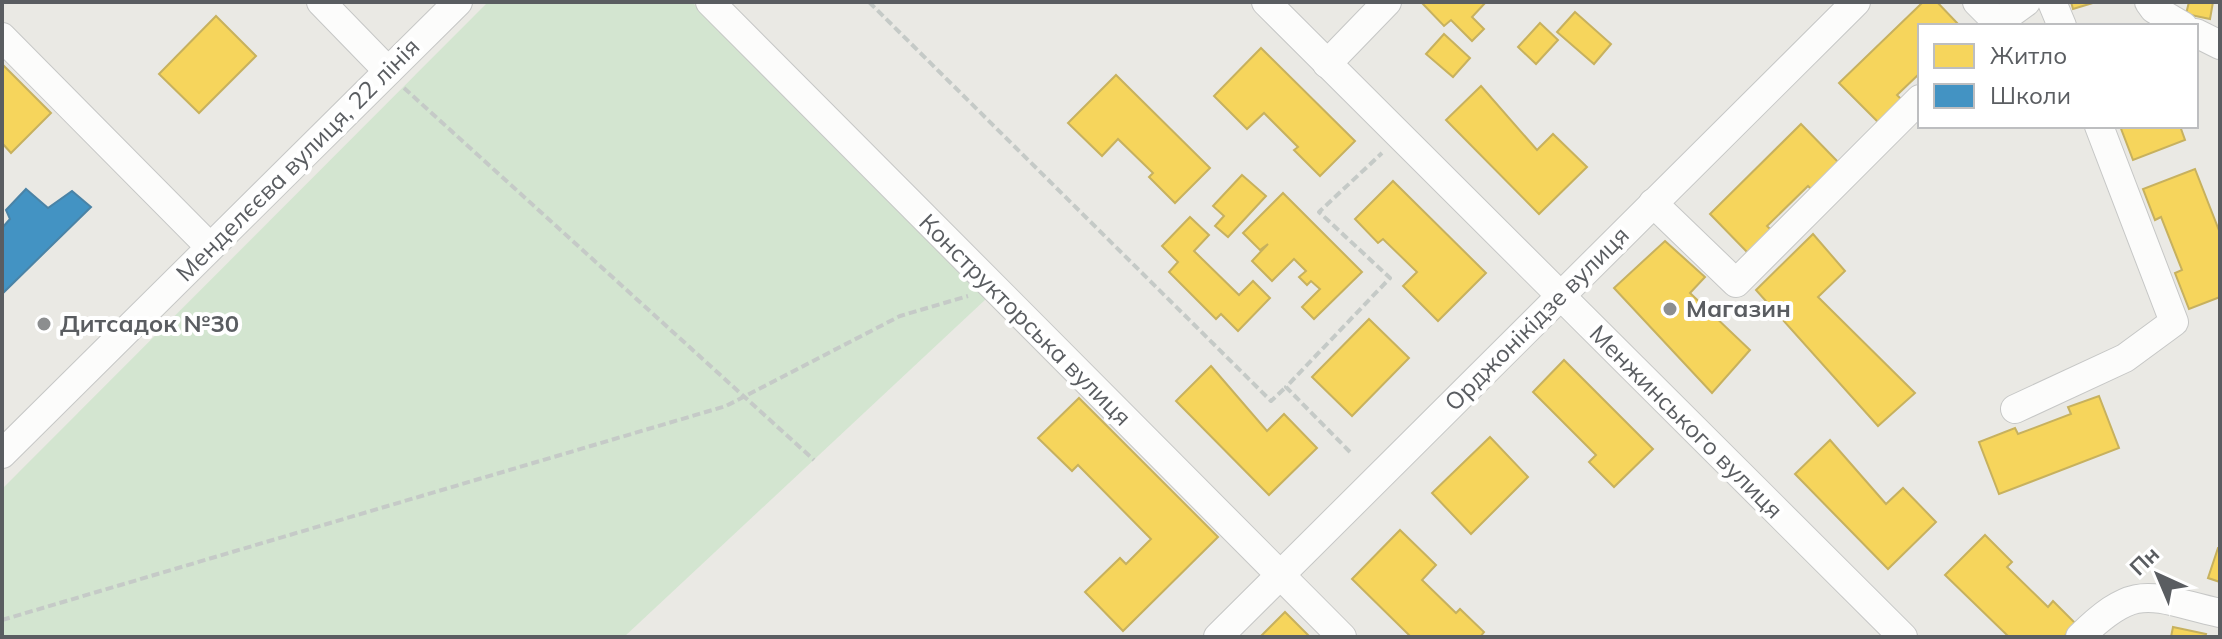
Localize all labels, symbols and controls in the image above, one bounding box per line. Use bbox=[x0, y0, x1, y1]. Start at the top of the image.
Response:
legend bbox=[1918, 24, 2198, 128]
street label: Менделєєва вулиця, 22 лінія bbox=[169, 31, 425, 287]
text: Житло bbox=[1990, 40, 2067, 70]
text: Школи bbox=[1990, 80, 2071, 110]
street label: Конструкторська вулиця bbox=[913, 207, 1138, 432]
street label: Орджонікідзе вулиця bbox=[1438, 220, 1635, 417]
place label: Магазин bbox=[1686, 293, 1791, 323]
marker: Магазин bbox=[1661, 300, 1679, 318]
place label: Дитсадок №30 bbox=[60, 308, 239, 338]
marker: Дитсадок №30 bbox=[35, 315, 53, 333]
street label: Менжинського вулиця bbox=[1584, 318, 1790, 524]
north arrow bbox=[2118, 535, 2198, 615]
text: Пн bbox=[2123, 540, 2165, 581]

